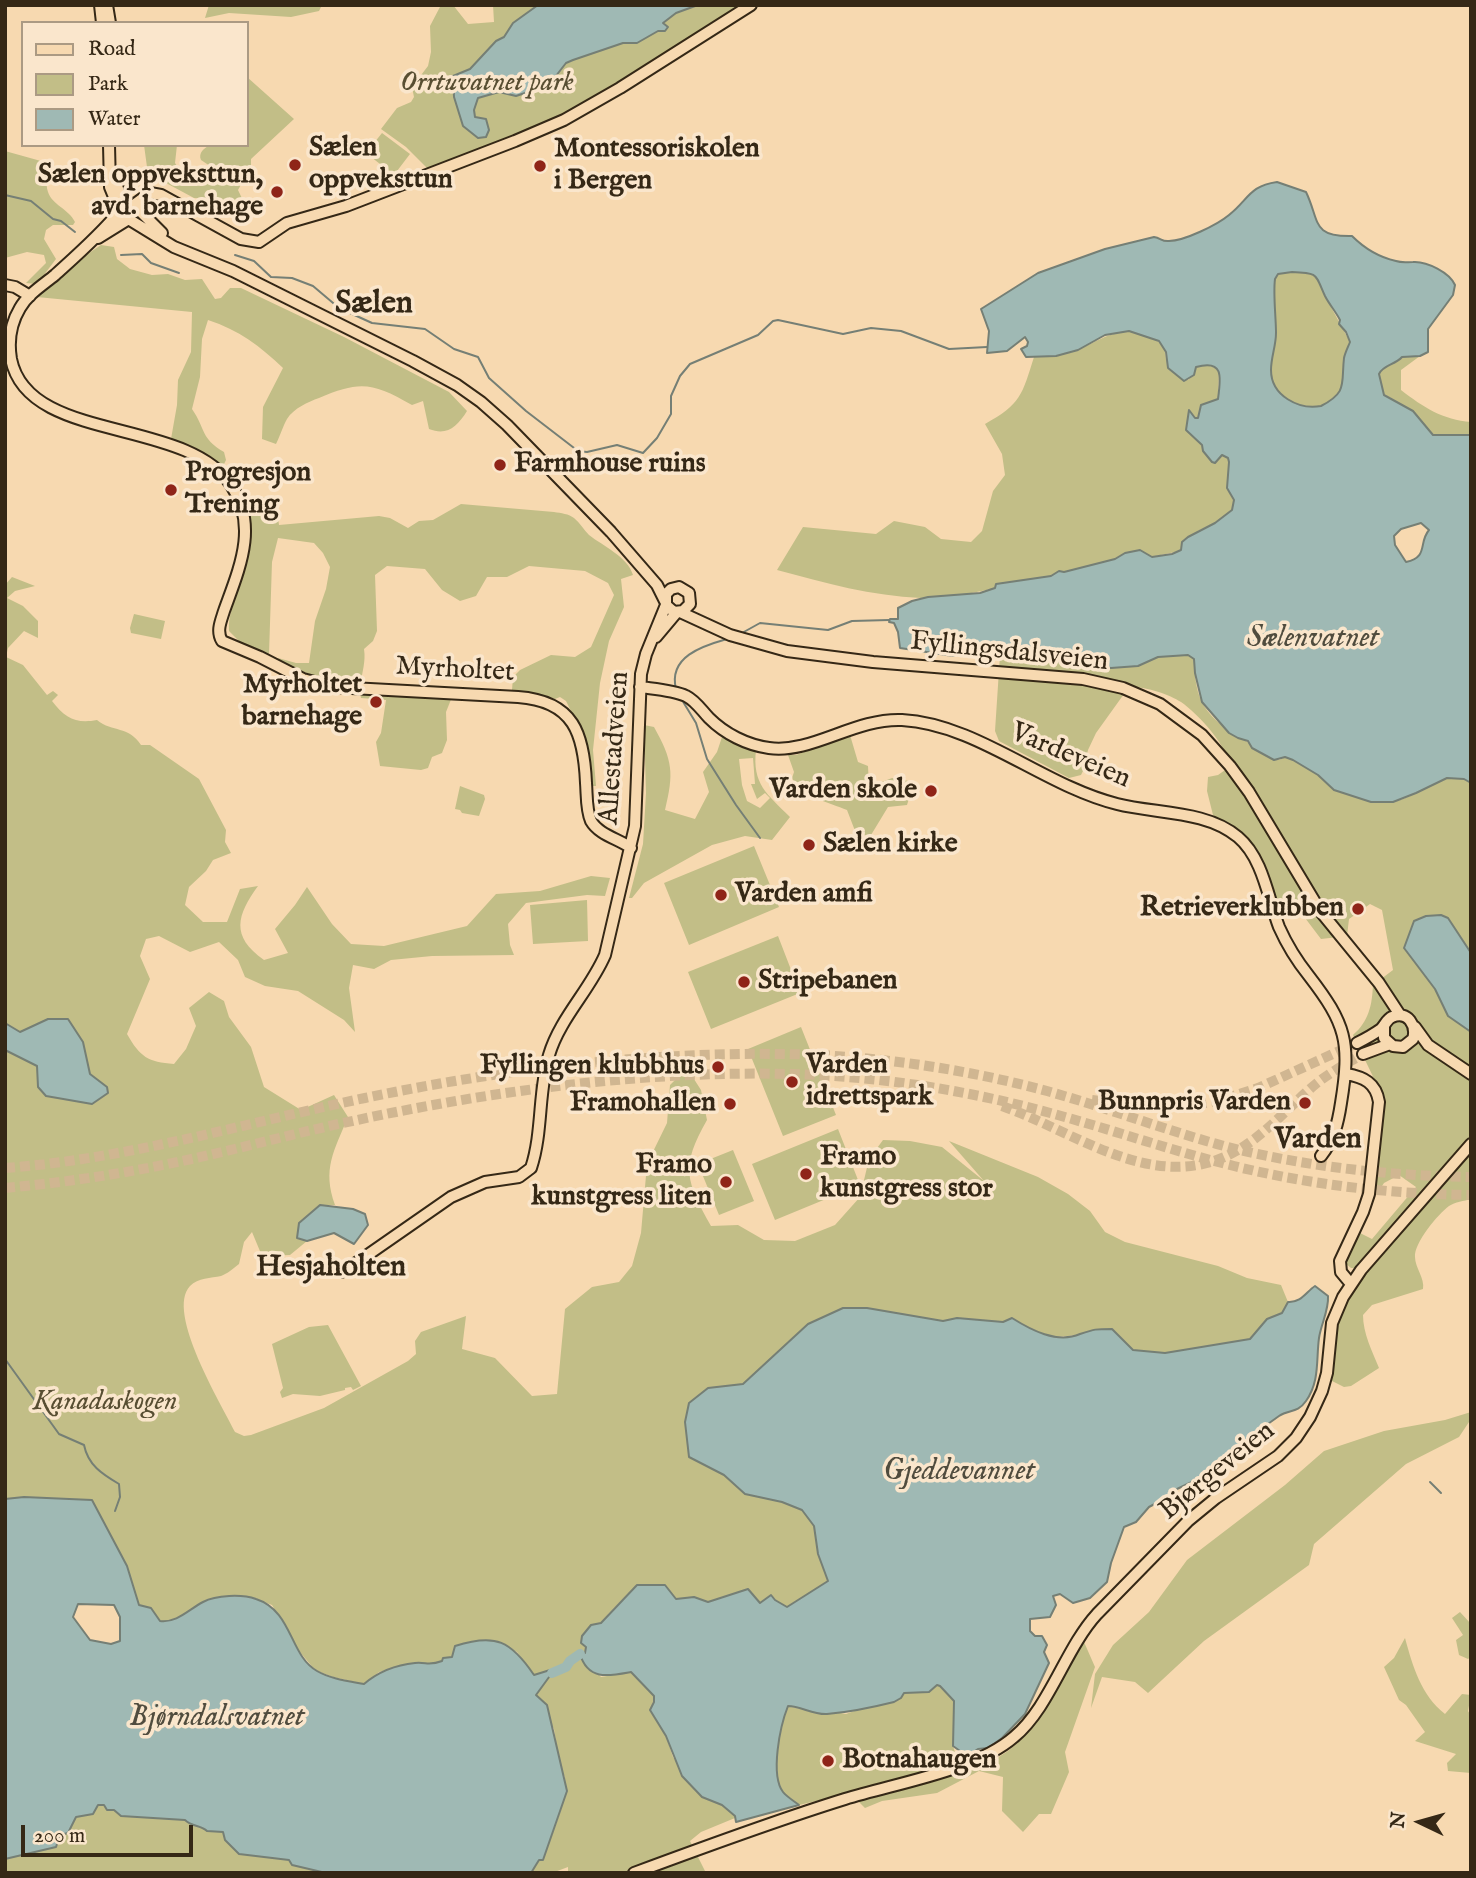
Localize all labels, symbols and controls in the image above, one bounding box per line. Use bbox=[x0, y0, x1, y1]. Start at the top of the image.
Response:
legend bbox=[21, 21, 248, 147]
text: Road bbox=[88, 36, 135, 63]
park label: Orrtuvatnet park bbox=[400, 67, 574, 101]
text: Park bbox=[88, 71, 128, 98]
text: Water bbox=[88, 106, 140, 133]
place label: Sælen oppveksttun bbox=[309, 132, 453, 198]
place label: Montessoriskolen i Bergen bbox=[554, 133, 760, 199]
marker: Sælen oppveksttun bbox=[287, 157, 303, 173]
marker: Montessoriskolen i Bergen bbox=[532, 158, 548, 174]
place label: Sælen oppveksttun, avd. barnehage bbox=[38, 159, 263, 225]
marker: Sælen oppveksttun, avd. barnehage bbox=[269, 184, 285, 200]
district label: Sælen bbox=[335, 286, 413, 324]
place label: Farmhouse ruins bbox=[514, 448, 706, 482]
place label: Progresjon Trening bbox=[185, 457, 311, 523]
marker: Farmhouse ruins bbox=[492, 457, 508, 473]
marker: Progresjon Trening bbox=[163, 482, 179, 498]
water label: Sælenvatnet bbox=[1247, 622, 1379, 658]
street label: Fyllingsdalsveien bbox=[908, 626, 1110, 680]
street label: Myrholtet bbox=[395, 651, 515, 691]
place label: Myrholtet barnehage bbox=[242, 669, 362, 735]
street label: Allestadveien bbox=[594, 670, 638, 826]
marker: Myrholtet barnehage bbox=[368, 694, 384, 710]
street label: Vardeveien bbox=[1005, 717, 1135, 797]
place label: Varden skole bbox=[769, 774, 917, 808]
marker: Varden skole bbox=[923, 783, 939, 799]
place label: Sælen kirke bbox=[823, 828, 957, 862]
marker: Sælen kirke bbox=[801, 837, 817, 853]
place label: Varden amfi bbox=[735, 878, 873, 912]
marker: Varden amfi bbox=[713, 887, 729, 903]
place label: Retrieverklubben bbox=[1140, 892, 1344, 926]
marker: Retrieverklubben bbox=[1350, 901, 1366, 917]
place label: Stripebanen bbox=[758, 965, 897, 999]
marker: Stripebanen bbox=[736, 974, 752, 990]
place label: Varden idrettspark bbox=[806, 1049, 933, 1115]
place label: Fyllingen klubbhus bbox=[480, 1050, 704, 1084]
marker: Fyllingen klubbhus bbox=[710, 1059, 726, 1075]
marker: Varden idrettspark bbox=[784, 1074, 800, 1090]
place label: Bunnpris Varden bbox=[1098, 1086, 1291, 1120]
place label: Framohallen bbox=[570, 1087, 716, 1121]
marker: Bunnpris Varden bbox=[1297, 1095, 1313, 1111]
marker: Framohallen bbox=[722, 1096, 738, 1112]
district label: Varden bbox=[1274, 1123, 1362, 1159]
place label: Framo kunstgress stor bbox=[820, 1141, 993, 1207]
place label: Framo kunstgress liten bbox=[532, 1149, 712, 1215]
marker: Framo kunstgress stor bbox=[798, 1166, 814, 1182]
marker: Framo kunstgress liten bbox=[718, 1174, 734, 1190]
district label: Hesjaholten bbox=[256, 1251, 406, 1287]
park label: Kanadaskogen bbox=[33, 1386, 177, 1420]
street label: Bjørgeveien bbox=[1154, 1415, 1282, 1529]
water label: Gjeddevannet bbox=[883, 1455, 1035, 1491]
water label: Bjørndalsvatnet bbox=[129, 1701, 305, 1737]
place label: Botnahaugen bbox=[842, 1744, 997, 1778]
marker: Botnahaugen bbox=[820, 1753, 836, 1769]
north arrow bbox=[1385, 1787, 1455, 1857]
text: N bbox=[1386, 1811, 1412, 1829]
scale bar bbox=[24, 1812, 196, 1856]
text: 200 m bbox=[34, 1823, 85, 1850]

